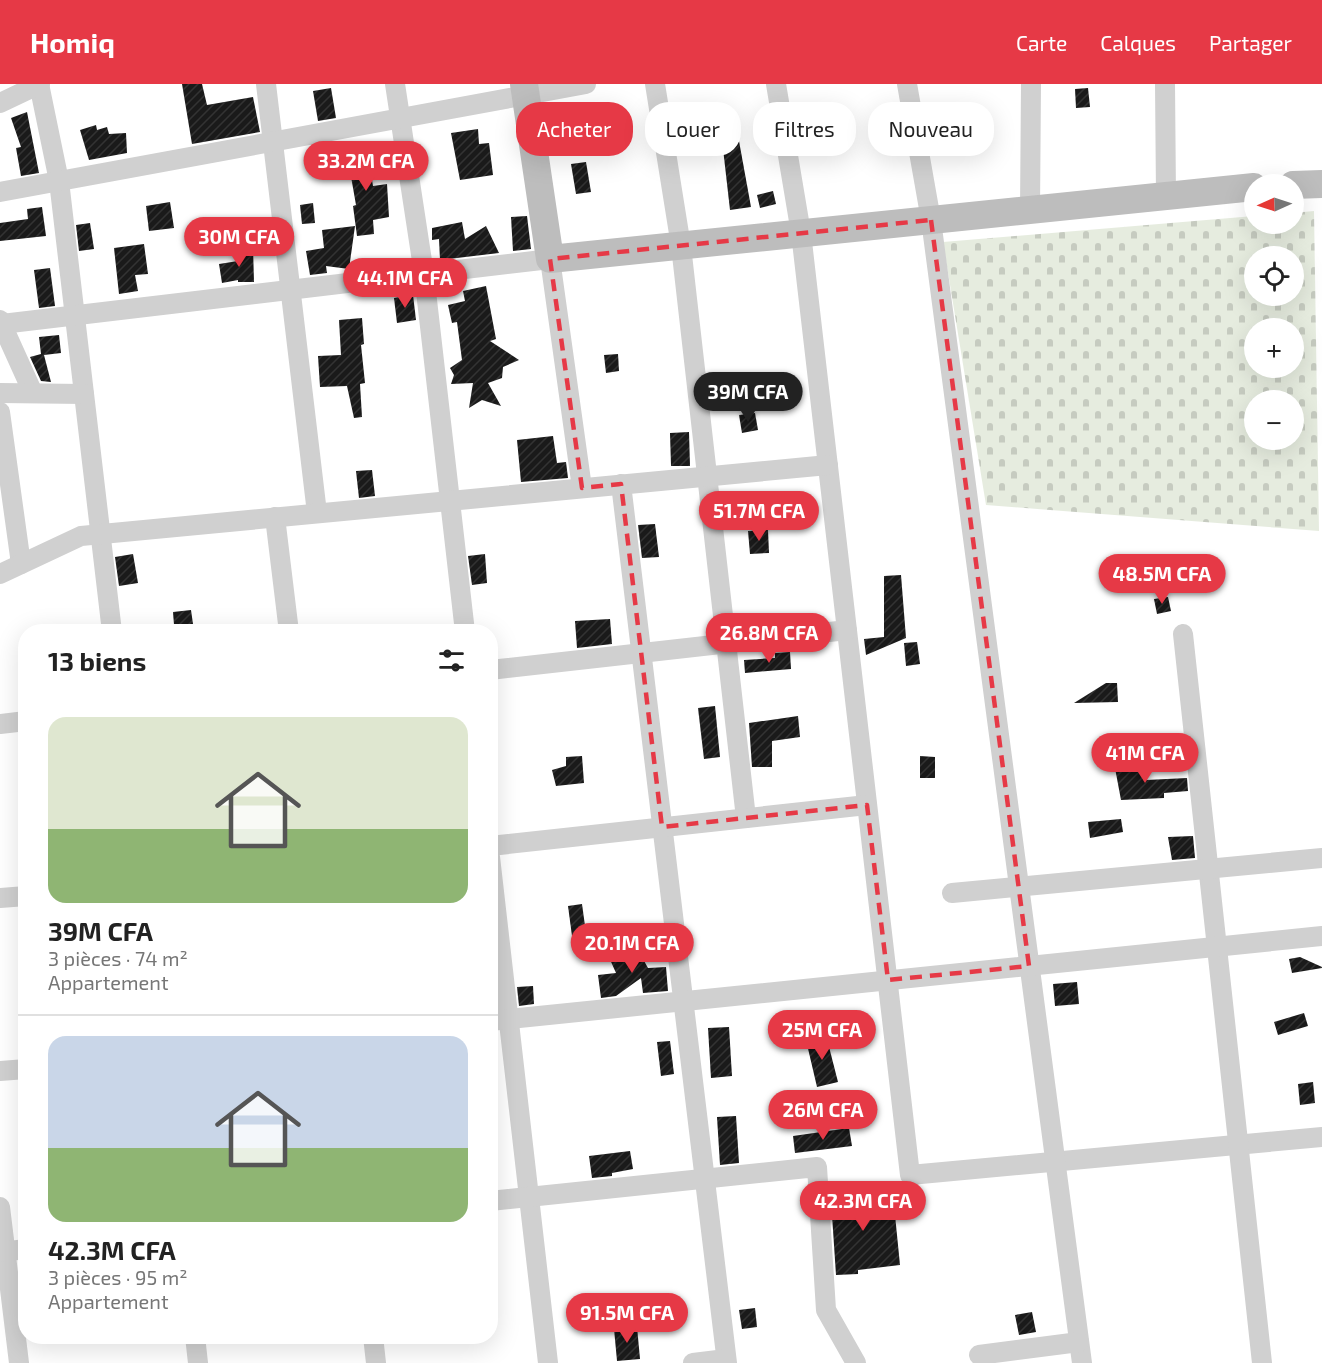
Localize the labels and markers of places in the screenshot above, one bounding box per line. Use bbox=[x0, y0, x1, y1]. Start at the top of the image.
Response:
pin: 33.2M CFA bbox=[297, 141, 435, 192]
pin: 30M CFA bbox=[184, 217, 294, 268]
pin: 44.1M CFA bbox=[336, 258, 474, 309]
pin: 39M CFA bbox=[693, 372, 803, 423]
pin: 51.7M CFA bbox=[690, 491, 828, 542]
pin: 48.5M CFA bbox=[1093, 554, 1231, 605]
pin: 26.8M CFA bbox=[700, 613, 838, 664]
pin: 41M CFA bbox=[1090, 733, 1200, 784]
pin: 20.1M CFA bbox=[563, 923, 701, 974]
pin: 25M CFA bbox=[767, 1010, 877, 1061]
pin: 26M CFA bbox=[768, 1090, 878, 1141]
pin: 42.3M CFA bbox=[794, 1181, 932, 1232]
pin: 91.5M CFA bbox=[558, 1293, 696, 1344]

